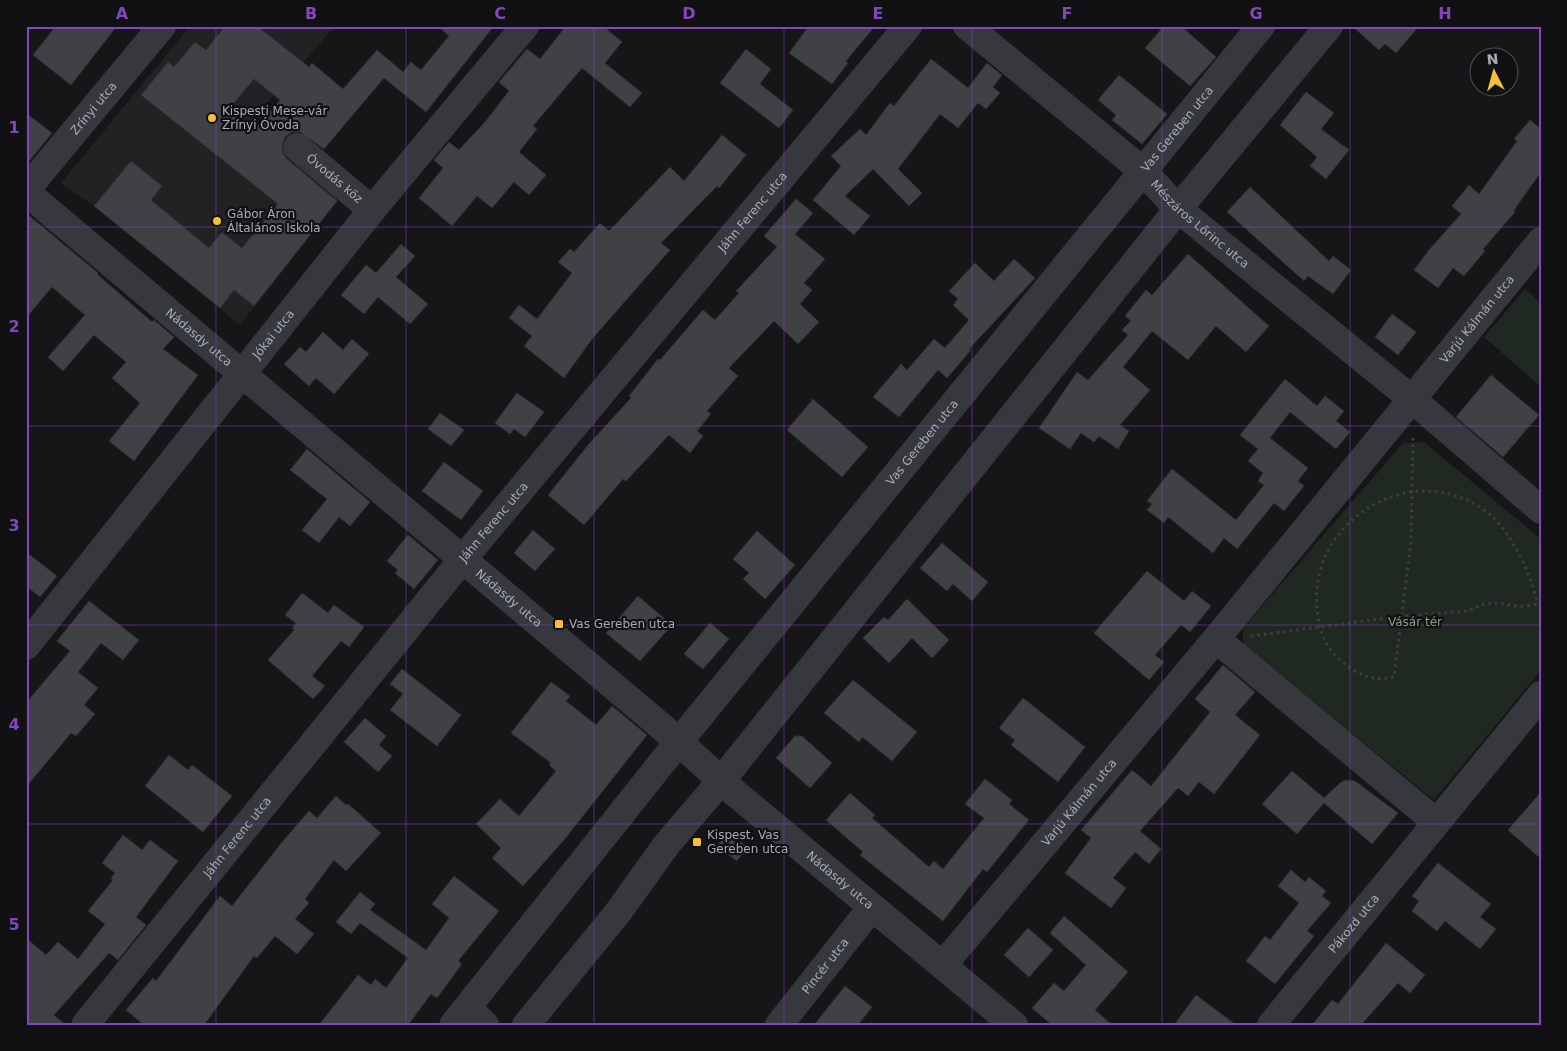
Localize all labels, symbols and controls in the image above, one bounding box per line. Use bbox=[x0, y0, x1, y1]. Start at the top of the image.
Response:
text: A bbox=[116, 4, 129, 23]
text: B bbox=[305, 4, 317, 23]
text: C bbox=[494, 4, 506, 23]
text: D bbox=[682, 4, 696, 23]
text: E bbox=[873, 4, 883, 23]
text: F bbox=[1062, 4, 1072, 23]
text: G bbox=[1249, 4, 1263, 23]
text: H bbox=[1438, 4, 1452, 23]
north arrow bbox=[1470, 48, 1520, 98]
text: N bbox=[1486, 51, 1499, 68]
street label: Zrínyi utca bbox=[68, 79, 120, 138]
street label: Vas Gereben utca bbox=[1138, 83, 1216, 175]
place label: Kispesti Mese-vár Zrínyi Óvoda bbox=[222, 104, 327, 132]
marker: Kispesti Mese-vár Zrínyi Óvoda bbox=[206, 112, 218, 124]
text: 1 bbox=[8, 118, 20, 137]
street label: Óvodás köz bbox=[304, 150, 366, 206]
street label: Jáhn Ferenc utca bbox=[715, 169, 790, 256]
street label: Mészáros Lőrinc utca bbox=[1148, 177, 1252, 271]
place label: Gábor Áron Általános Iskola bbox=[227, 206, 321, 235]
marker: Gábor Áron Általános Iskola bbox=[211, 215, 223, 227]
street label: Varjú Kálmán utca bbox=[1437, 272, 1517, 366]
street label: Nádasdy utca bbox=[163, 306, 235, 369]
street label: Jókai utca bbox=[249, 307, 297, 362]
text: 2 bbox=[8, 317, 20, 336]
street label: Vas Gereben utca bbox=[883, 397, 961, 488]
street label: Jáhn Ferenc utca bbox=[456, 479, 531, 566]
text: 3 bbox=[8, 516, 20, 535]
street label: Nádasdy utca bbox=[473, 566, 545, 630]
park label: Vásár tér bbox=[1388, 615, 1442, 629]
place label: Vas Gereben utca bbox=[569, 617, 675, 631]
marker: Vas Gereben utca bbox=[553, 618, 565, 630]
text: 4 bbox=[8, 715, 20, 734]
street label: Varjú Kálmán utca bbox=[1039, 756, 1120, 849]
street label: Jáhn Ferenc utca bbox=[200, 794, 274, 881]
place label: Kispest, Vas Gereben utca bbox=[707, 828, 788, 856]
marker: Kispest, Vas Gereben utca bbox=[691, 836, 703, 848]
street label: Nádasdy utca bbox=[804, 849, 876, 912]
street label: Pákozd utca bbox=[1326, 891, 1382, 956]
text: 5 bbox=[8, 915, 20, 934]
street label: Pincér utca bbox=[799, 935, 852, 997]

